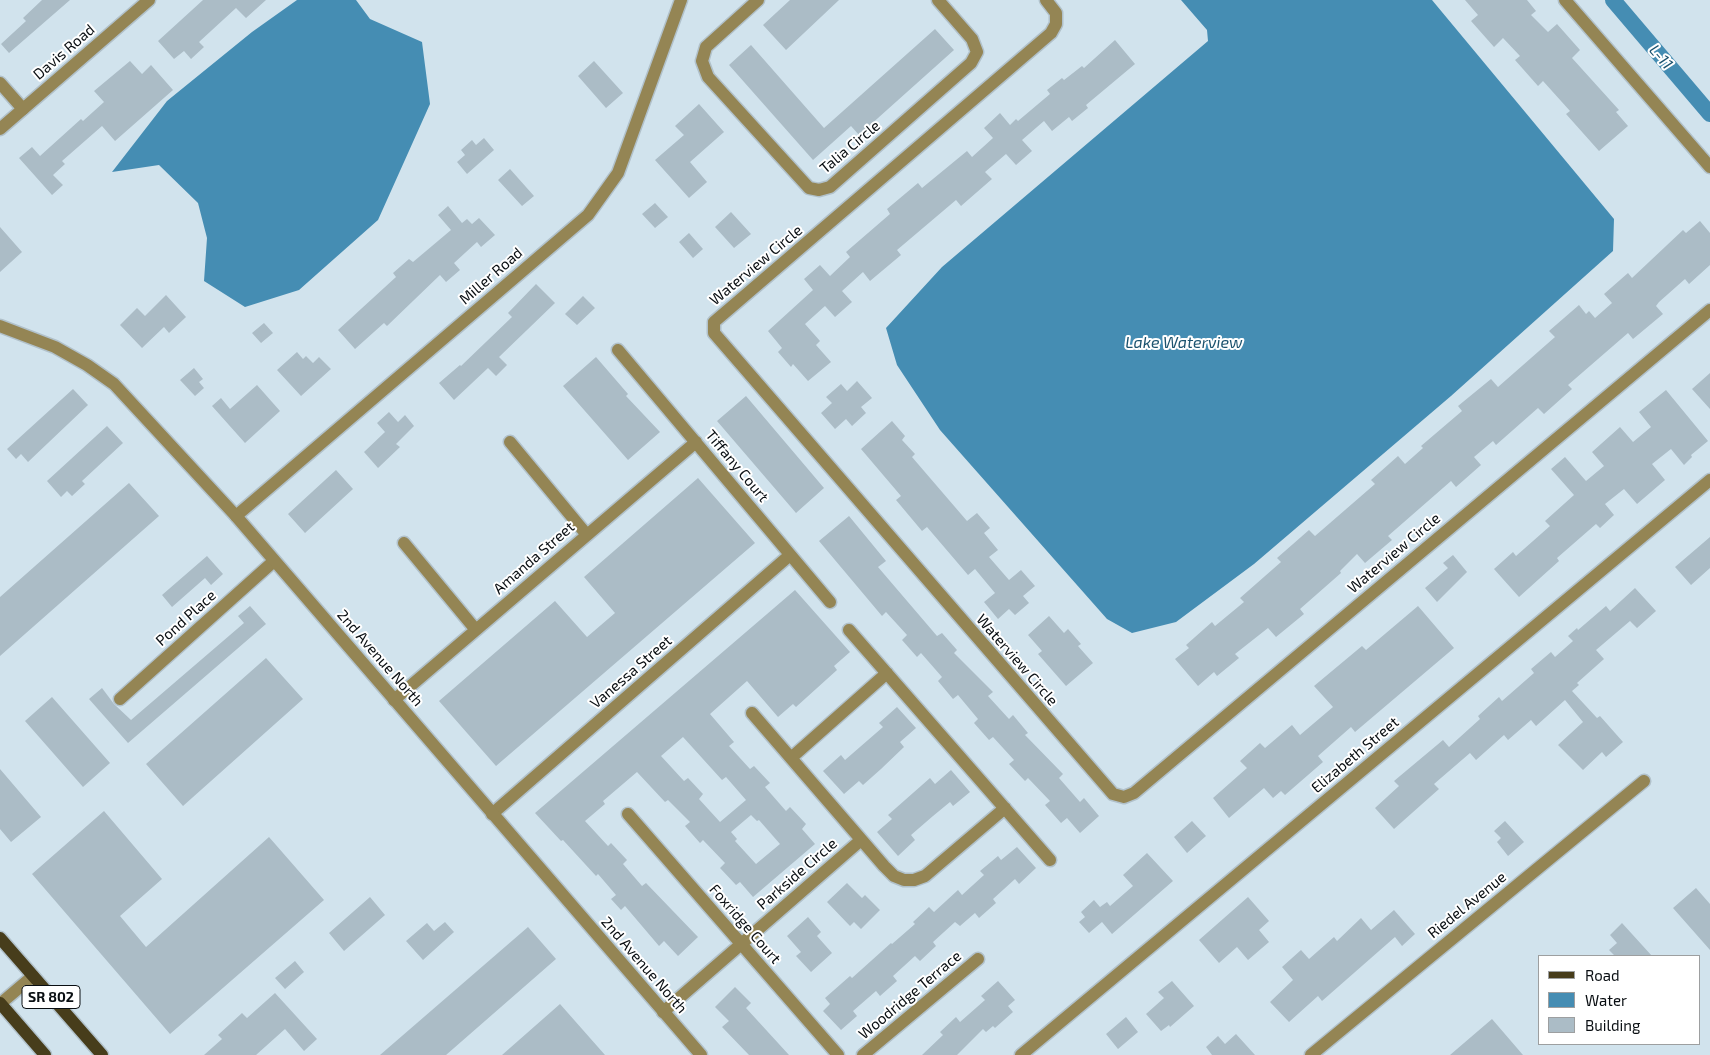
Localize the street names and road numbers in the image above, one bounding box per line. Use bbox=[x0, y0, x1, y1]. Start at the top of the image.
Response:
street label: Davis Road bbox=[30, 20, 98, 84]
street label: Talia Circle bbox=[816, 117, 884, 177]
street label: Waterview Circle bbox=[706, 221, 806, 309]
street label: Miller Road bbox=[456, 244, 526, 308]
street label: Tiffany Court bbox=[702, 426, 772, 506]
street label: Waterview Circle bbox=[1344, 509, 1444, 597]
street label: Amanda Street bbox=[490, 518, 578, 598]
street label: Pond Place bbox=[152, 586, 220, 650]
street label: 2nd Avenue North bbox=[333, 606, 427, 710]
street label: Waterview Circle bbox=[972, 611, 1062, 709]
street label: Vanessa Street bbox=[587, 632, 675, 712]
street label: Elizabeth Street bbox=[1308, 713, 1402, 797]
street label: Parkside Circle bbox=[753, 834, 841, 914]
street label: Riedel Avenue bbox=[1424, 868, 1510, 942]
street label: Foxridge Court bbox=[706, 881, 784, 967]
street label: 2nd Avenue North bbox=[597, 913, 691, 1017]
street label: Woodridge Terrace bbox=[855, 947, 965, 1043]
road number: SR 802 bbox=[22, 986, 80, 1009]

